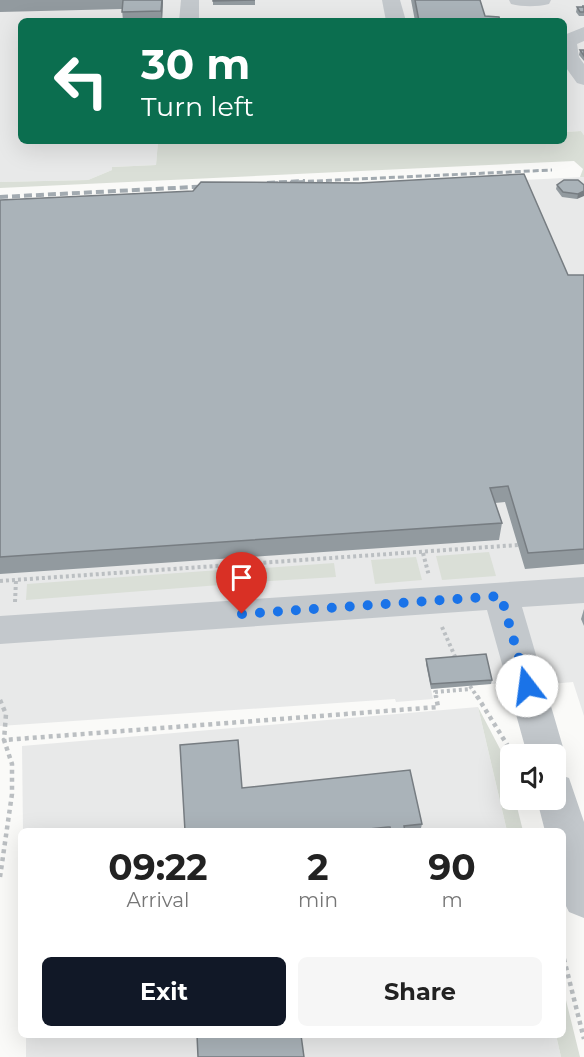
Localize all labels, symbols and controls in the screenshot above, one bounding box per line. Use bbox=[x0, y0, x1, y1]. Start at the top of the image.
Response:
text: 30 m bbox=[141, 38, 250, 90]
icon: left bbox=[42, 42, 120, 120]
text: Turn left bbox=[141, 90, 254, 123]
pin bbox=[216, 552, 267, 614]
icon: arrive bbox=[225, 561, 258, 594]
position arrow bbox=[495, 654, 559, 718]
map controls bbox=[500, 744, 566, 810]
button: sound bbox=[500, 744, 566, 810]
text: 09:22 bbox=[108, 845, 208, 889]
text: 2 bbox=[307, 845, 329, 889]
text: 90 bbox=[428, 845, 476, 889]
text: Arrival bbox=[126, 888, 189, 912]
text: min bbox=[298, 888, 338, 912]
text: m bbox=[441, 888, 463, 912]
button: Exit bbox=[42, 957, 286, 1026]
button: Share bbox=[298, 957, 542, 1026]

